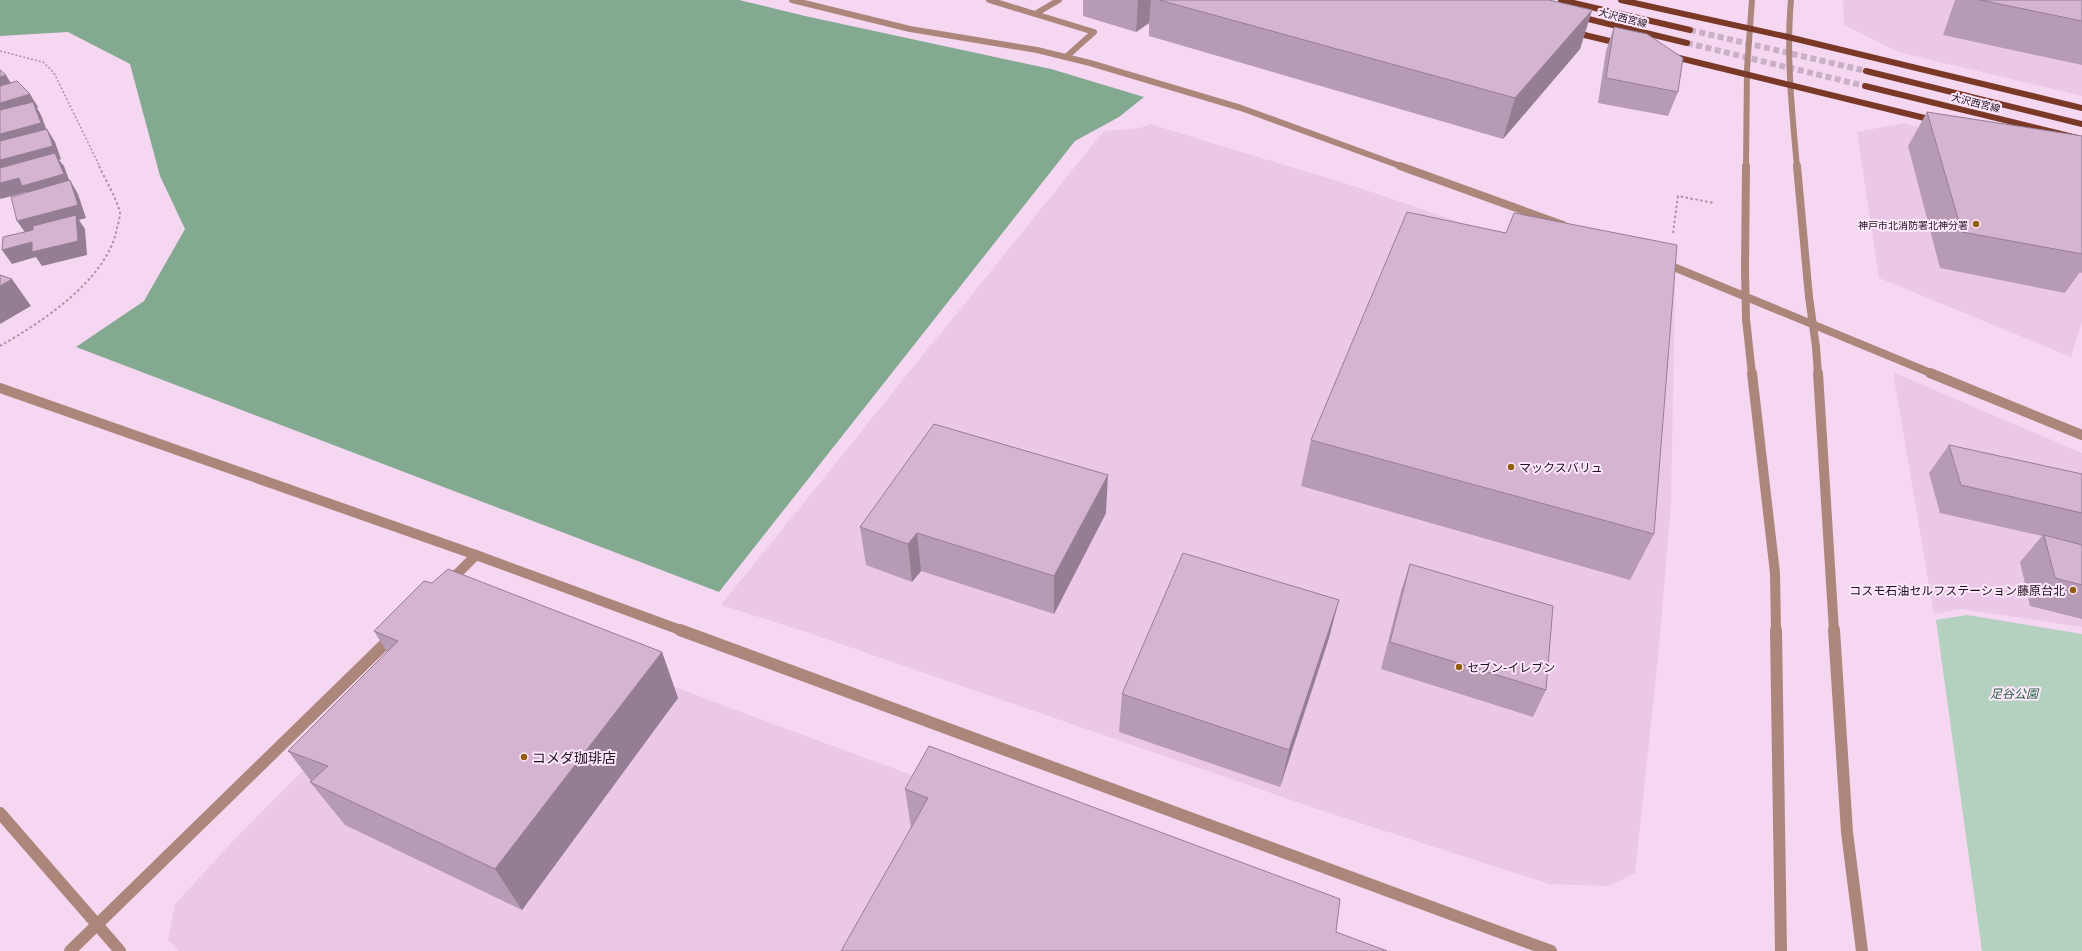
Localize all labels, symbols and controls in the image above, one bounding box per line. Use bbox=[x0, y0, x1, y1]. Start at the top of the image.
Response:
street label: 大沢西宮線 bbox=[1597, 4, 1649, 30]
street label: 大沢西宮線 bbox=[1950, 89, 2002, 115]
place label: 神戸市北消防署北神分署 bbox=[1858, 217, 1968, 232]
marker: 神戸市北消防署北神分署 bbox=[1971, 219, 1981, 229]
place label: マックスバリュ bbox=[1519, 458, 1603, 476]
marker: マックスバリュ bbox=[1506, 462, 1516, 472]
place label: コスモ石油セルフステーション藤原台北 bbox=[1849, 581, 2065, 599]
marker: コスモ石油セルフステーション藤原台北 bbox=[2068, 585, 2078, 595]
place label: セブン-イレブン bbox=[1467, 658, 1555, 676]
marker: セブン-イレブン bbox=[1454, 662, 1464, 672]
park label: 足谷公園 bbox=[1990, 684, 2040, 702]
place label: コメダ珈琲店 bbox=[532, 747, 616, 767]
marker: コメダ珈琲店 bbox=[519, 752, 529, 762]

